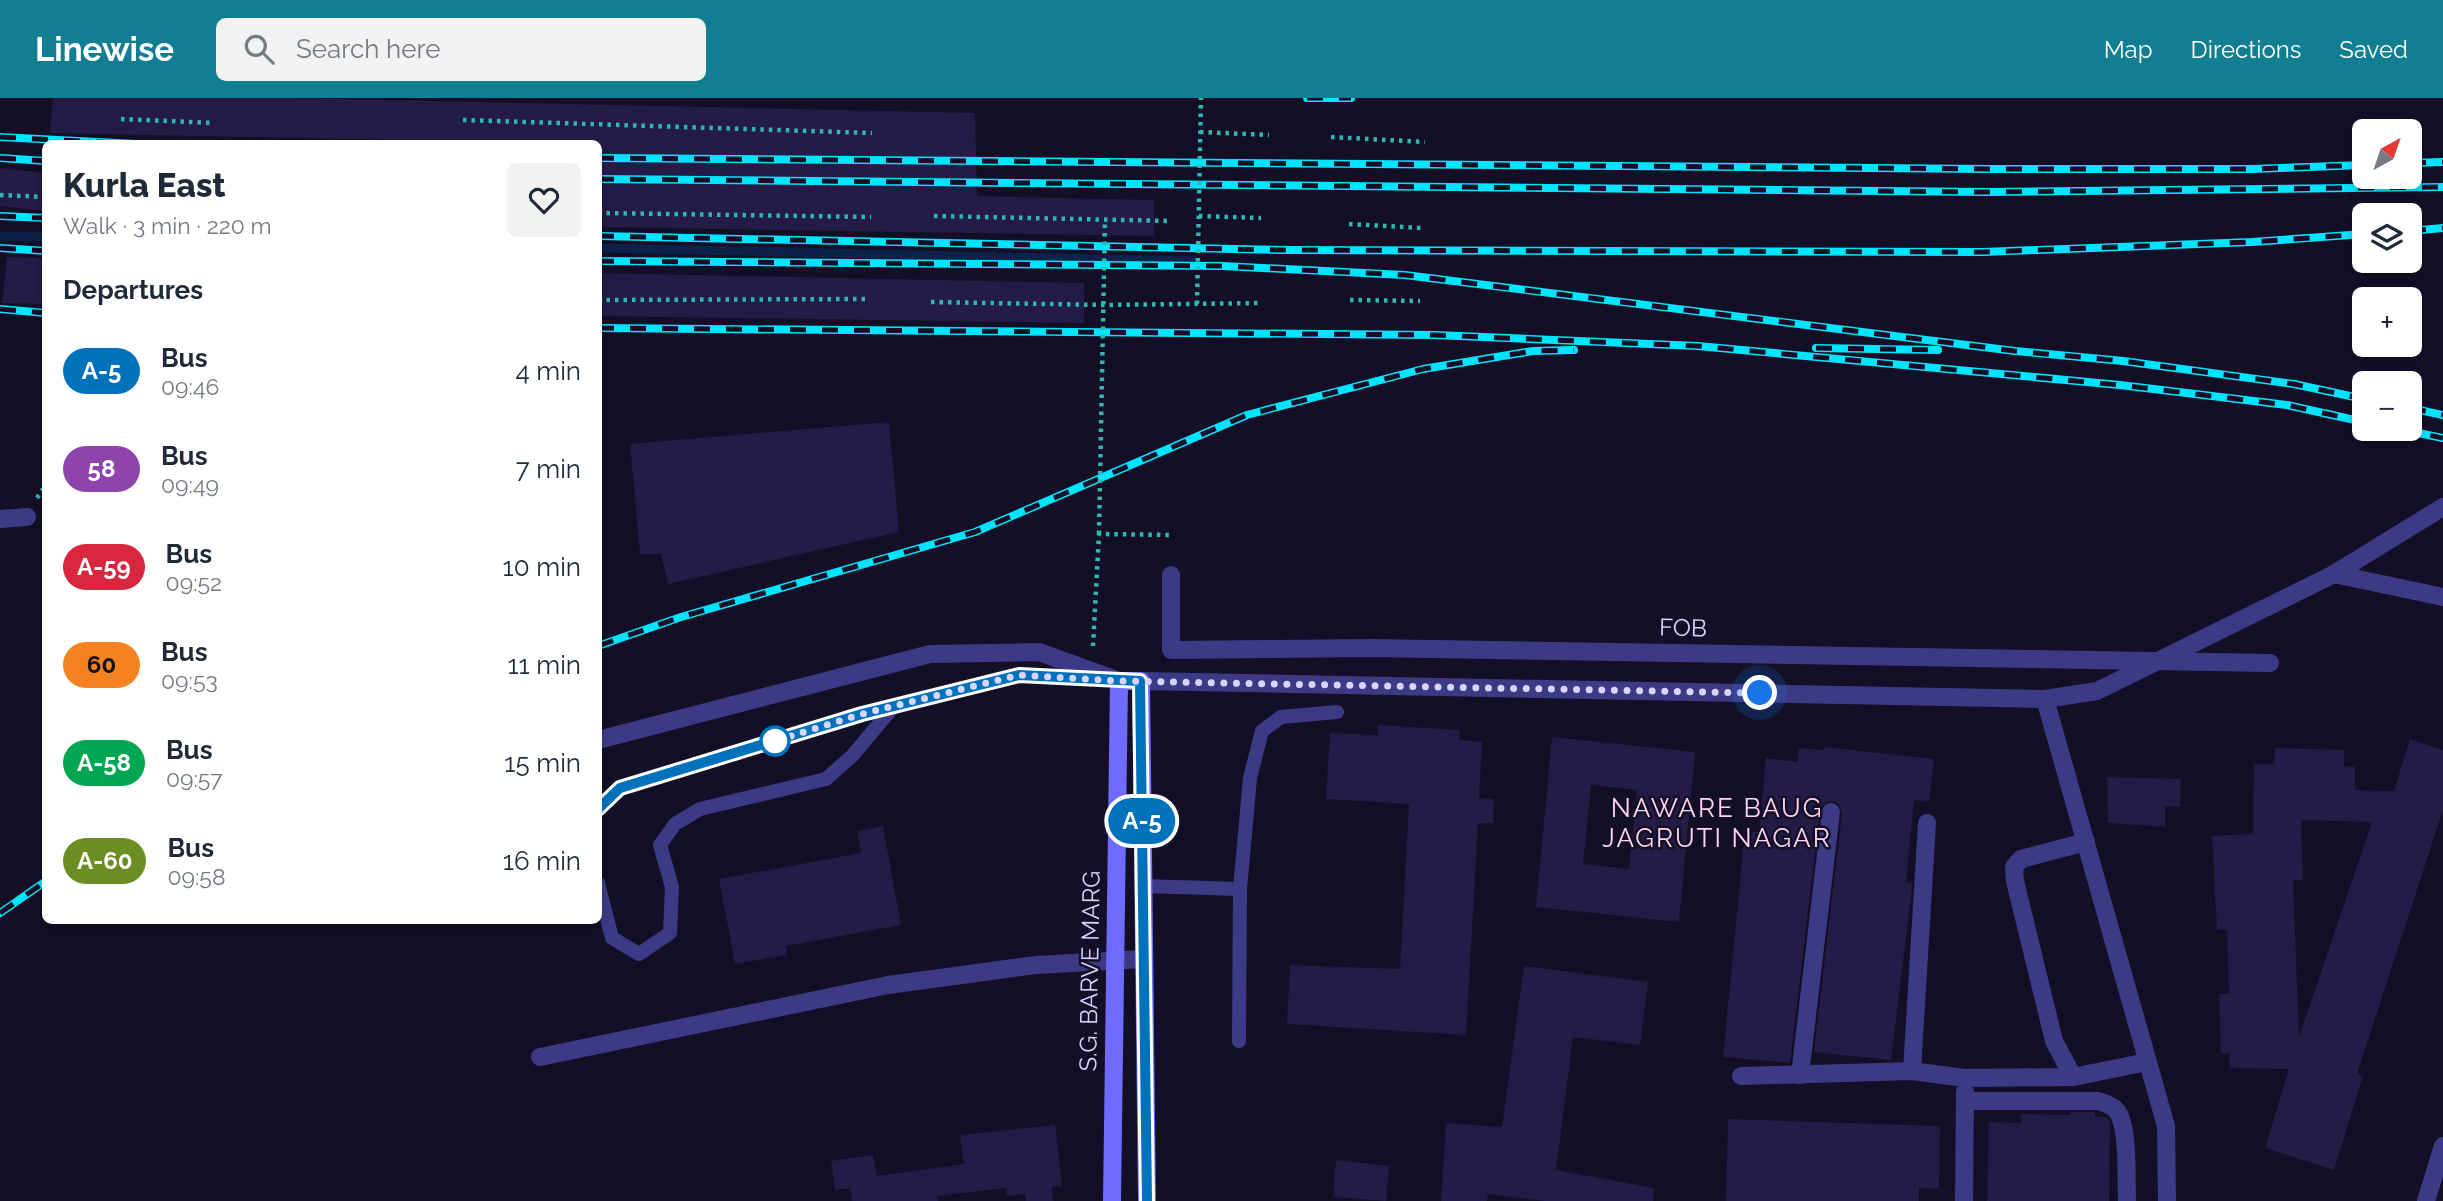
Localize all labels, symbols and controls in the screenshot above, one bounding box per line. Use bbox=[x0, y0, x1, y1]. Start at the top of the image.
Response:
search box bbox=[216, 18, 706, 81]
text: Linewise bbox=[35, 30, 174, 69]
icon: search bbox=[240, 30, 278, 68]
text: Search here bbox=[296, 34, 440, 64]
text: Map bbox=[2104, 35, 2153, 64]
text: Directions bbox=[2191, 35, 2301, 64]
text: Saved bbox=[2339, 35, 2408, 64]
north arrow bbox=[2352, 119, 2422, 189]
map controls bbox=[2352, 119, 2422, 441]
button: heart bbox=[507, 163, 581, 237]
text: Kurla East bbox=[63, 166, 225, 205]
button: layers bbox=[2352, 203, 2422, 273]
text: Walk · 3 min · 220 m bbox=[63, 212, 272, 239]
text: Departures bbox=[63, 275, 203, 305]
button: + bbox=[2352, 287, 2422, 357]
text: Bus bbox=[161, 343, 208, 373]
text: A-5 bbox=[82, 356, 121, 385]
text: 4 min bbox=[515, 356, 581, 386]
button: − bbox=[2352, 371, 2422, 441]
text: 09:46 bbox=[161, 373, 219, 400]
text: Bus bbox=[161, 441, 208, 471]
text: 58 bbox=[88, 454, 115, 483]
text: 7 min bbox=[516, 454, 581, 484]
text: 09:49 bbox=[161, 471, 219, 498]
text: Bus bbox=[166, 539, 212, 569]
text: A-59 bbox=[77, 552, 131, 581]
text: 10 min bbox=[503, 552, 581, 582]
text: 09:52 bbox=[166, 569, 222, 596]
street label: FOB bbox=[1659, 613, 1707, 642]
text: Bus bbox=[161, 637, 208, 667]
text: 60 bbox=[87, 650, 116, 679]
text: 11 min bbox=[507, 650, 581, 680]
text: 09:53 bbox=[161, 667, 218, 694]
your location bbox=[1742, 675, 1777, 710]
unlabelled marker bbox=[760, 726, 790, 756]
text: Bus bbox=[166, 735, 213, 765]
text: A-58 bbox=[77, 748, 131, 777]
text: 15 min bbox=[504, 748, 581, 778]
text: 09:57 bbox=[166, 765, 223, 792]
district label: NAWARE BAUG JAGRUTI NAGAR bbox=[1602, 793, 1832, 853]
line badge: A-5 bbox=[1102, 798, 1182, 844]
text: A-5 bbox=[1122, 806, 1162, 835]
text: Bus bbox=[167, 833, 214, 863]
text: A-60 bbox=[77, 846, 132, 875]
text: 16 min bbox=[503, 846, 581, 876]
text: 09:58 bbox=[167, 863, 226, 890]
street label: S.G. BARVE MARG bbox=[1073, 870, 1106, 1072]

